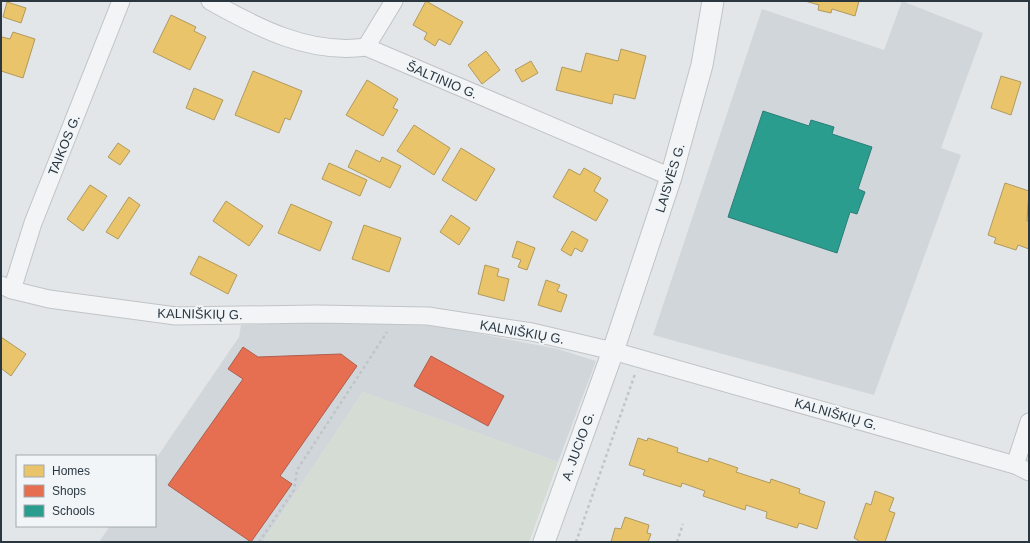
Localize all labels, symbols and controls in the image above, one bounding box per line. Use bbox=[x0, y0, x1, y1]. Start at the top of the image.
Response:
street label: ŠALTINIO G. bbox=[404, 58, 480, 102]
street label: TAIKOS G. bbox=[45, 112, 83, 178]
street label: LAISVĖS G. bbox=[652, 142, 688, 214]
street label: KALNIŠKIŲ G. bbox=[157, 306, 243, 322]
street label: KALNIŠKIŲ G. bbox=[479, 317, 565, 347]
street label: KALNIŠKIŲ G. bbox=[793, 395, 879, 433]
street label: A. JUCIO G. bbox=[559, 409, 597, 483]
legend bbox=[16, 455, 156, 527]
text: Homes bbox=[52, 464, 90, 478]
text: Shops bbox=[52, 484, 86, 498]
text: Schools bbox=[52, 504, 95, 518]

